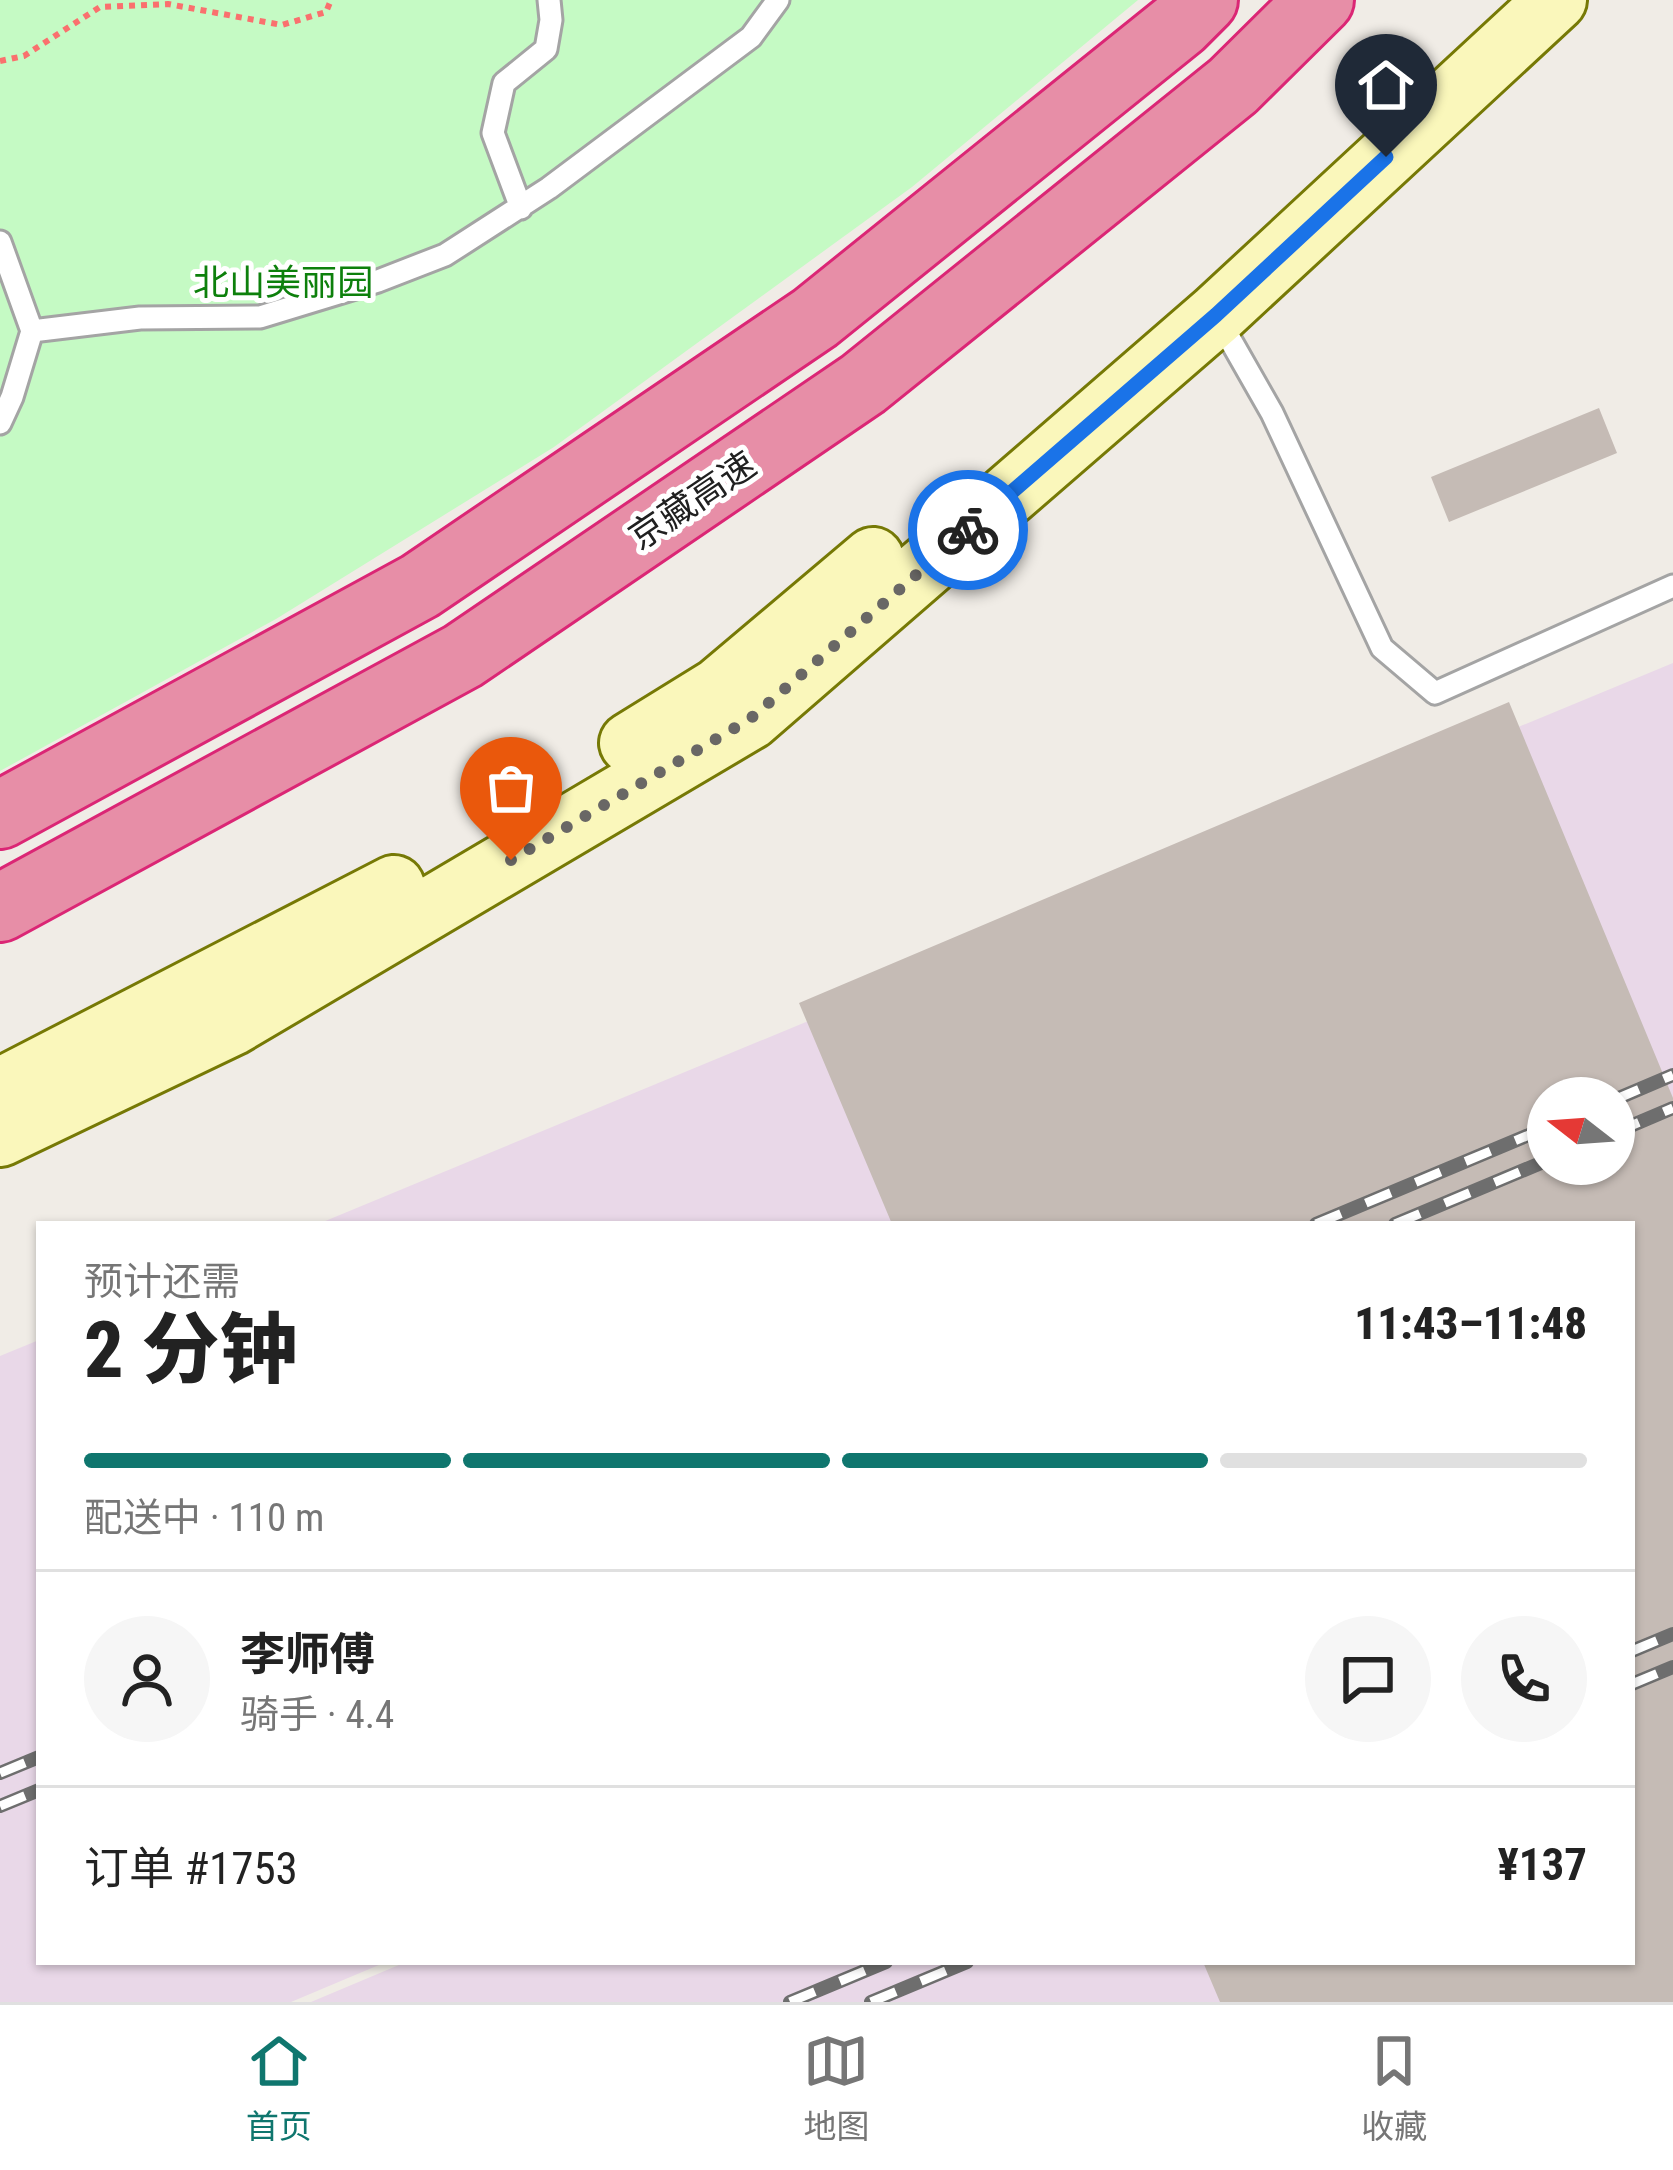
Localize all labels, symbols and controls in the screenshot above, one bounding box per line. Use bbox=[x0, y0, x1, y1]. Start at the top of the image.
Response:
pin bbox=[1335, 34, 1437, 157]
icon: home bbox=[1353, 52, 1419, 118]
park label: 北山美丽园 bbox=[193, 262, 373, 304]
street label: 京藏高速 bbox=[621, 443, 764, 559]
courier bbox=[908, 470, 1028, 590]
icon: bike bbox=[935, 497, 1001, 563]
pin bbox=[460, 737, 562, 860]
icon: bag bbox=[478, 755, 544, 821]
north arrow bbox=[1527, 1077, 1635, 1185]
map controls bbox=[1527, 1077, 1635, 1185]
text: 预计还需 bbox=[84, 1259, 240, 1305]
text: 11:43–11:48 bbox=[1354, 1297, 1587, 1350]
text: 2 分钟 bbox=[84, 1305, 298, 1396]
text: 配送中 · 110 m bbox=[84, 1495, 324, 1541]
button: person bbox=[84, 1616, 210, 1742]
button: chat bbox=[1305, 1616, 1431, 1742]
button: phone bbox=[1461, 1616, 1587, 1742]
text: 李师傅 bbox=[240, 1628, 375, 1681]
text: 骑手 · 4.4 bbox=[240, 1692, 394, 1738]
text: ¥137 bbox=[1497, 1838, 1587, 1891]
text: 订单 #1753 bbox=[84, 1842, 298, 1895]
tab: 首页 bbox=[246, 2028, 312, 2148]
tab: 地图 bbox=[803, 2028, 869, 2148]
tab: 收藏 bbox=[1361, 2028, 1427, 2148]

